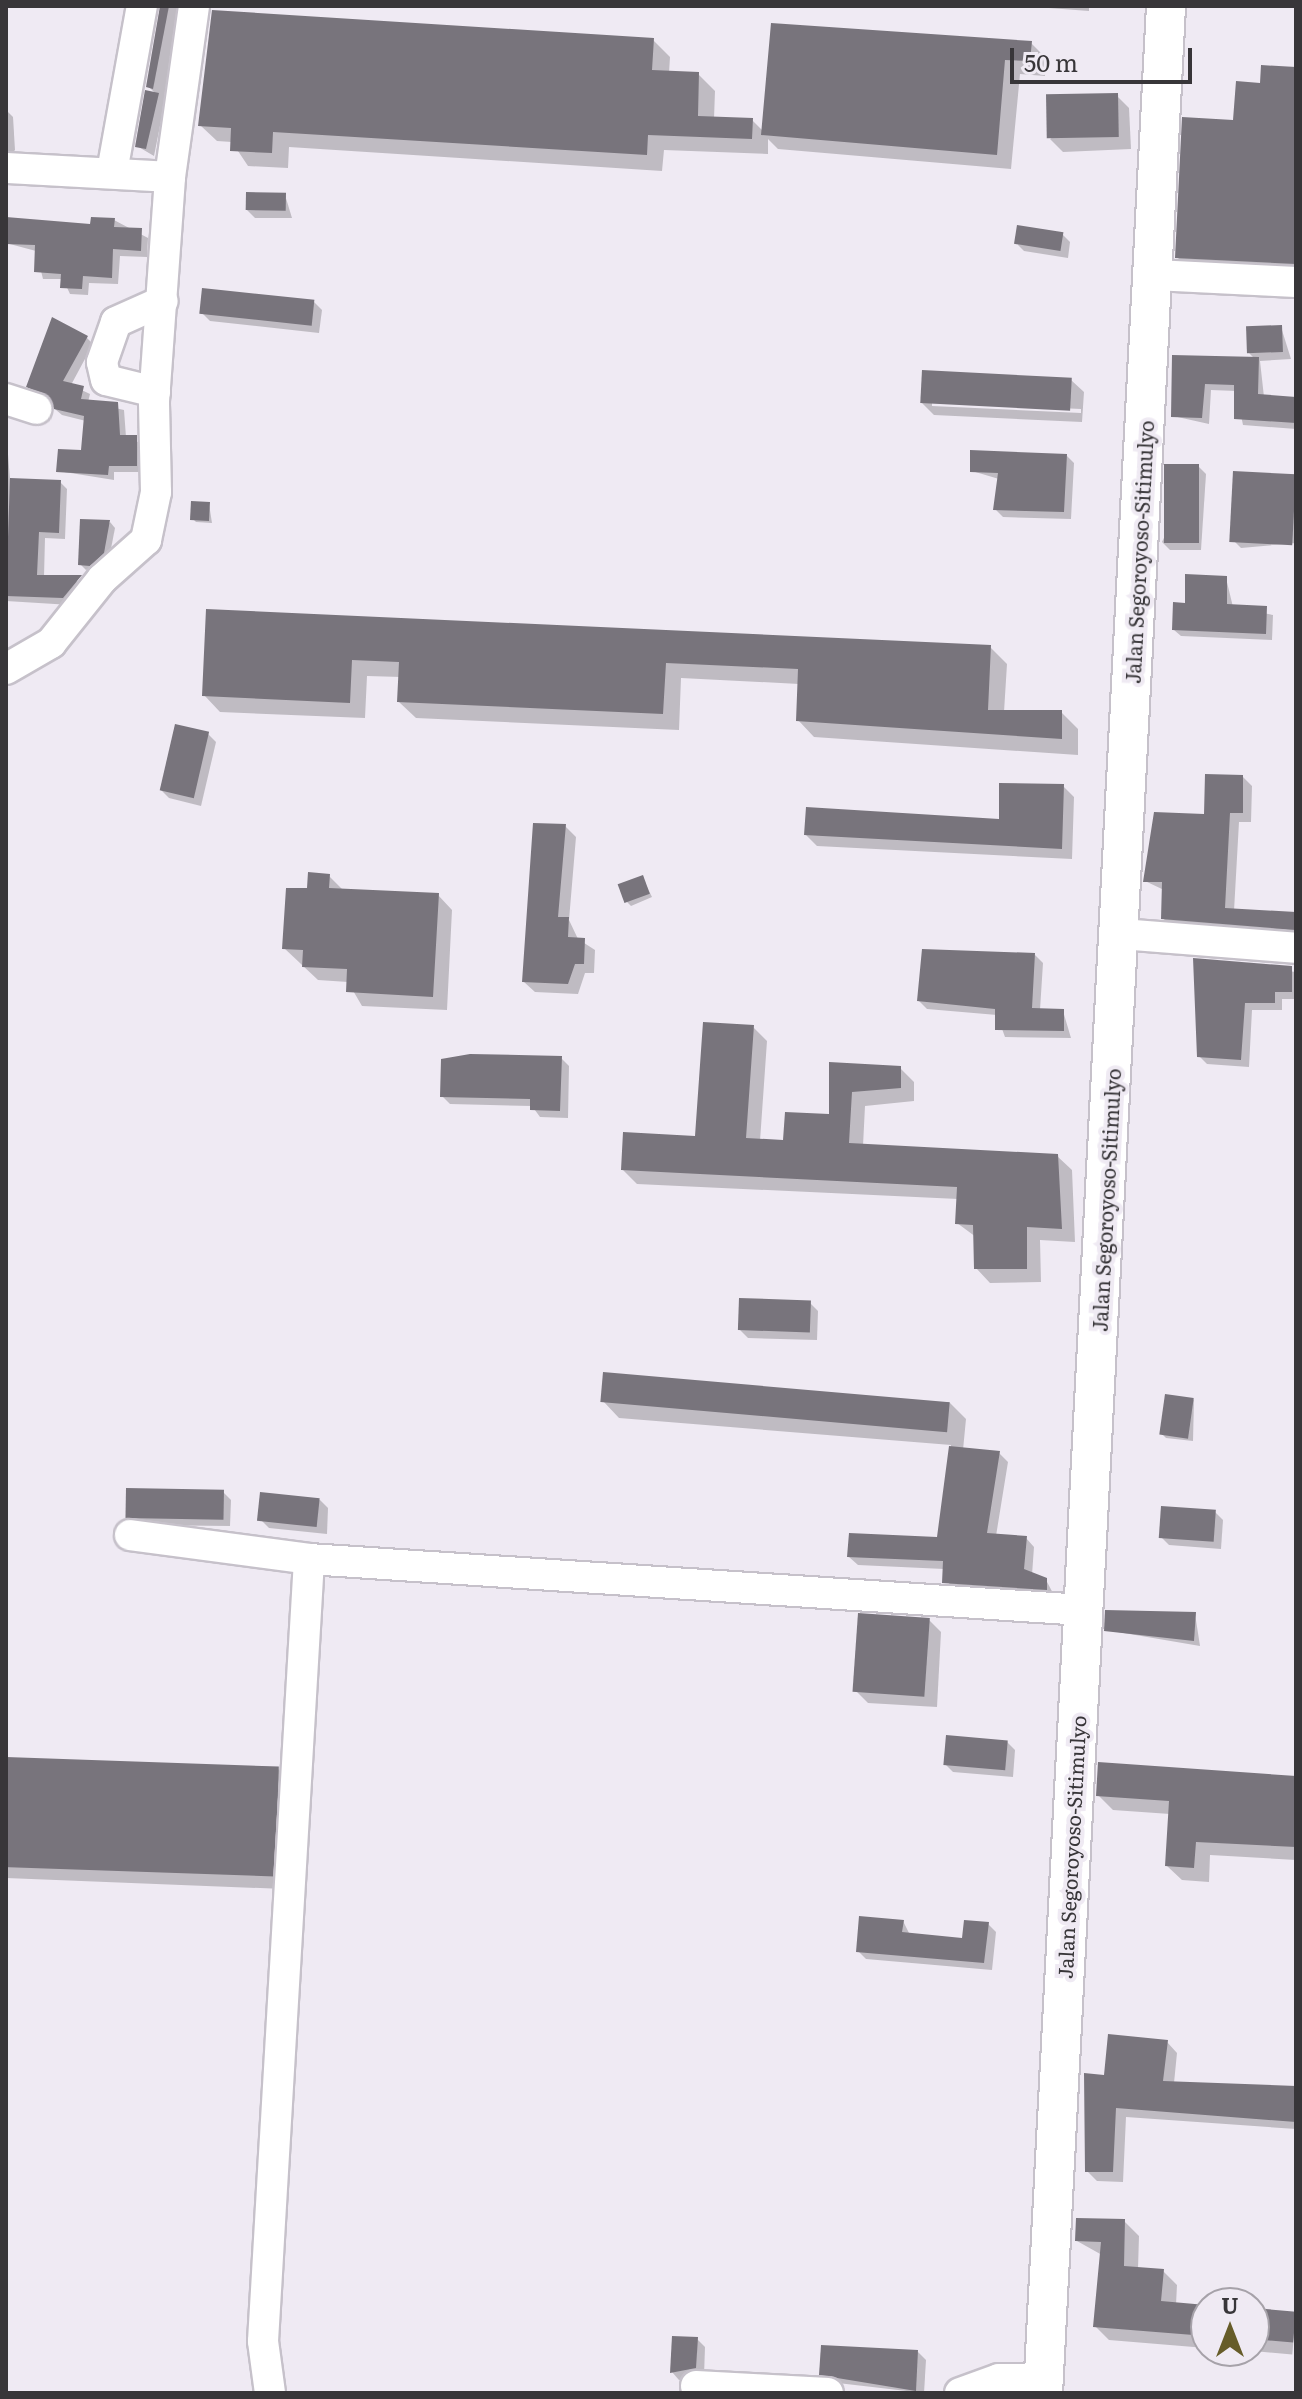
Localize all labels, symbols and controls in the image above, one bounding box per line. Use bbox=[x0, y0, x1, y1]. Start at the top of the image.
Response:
scale bar bbox=[1014, 32, 1196, 82]
text: 50 m bbox=[1024, 44, 1078, 79]
street label: Jalan Segoroyoso-Sitimulyo bbox=[1120, 420, 1158, 684]
street label: Jalan Segoroyoso-Sitimulyo bbox=[1087, 1068, 1125, 1332]
street label: Jalan Segoroyoso-Sitimulyo bbox=[1052, 1715, 1090, 1979]
north arrow bbox=[1190, 2287, 1270, 2367]
text: U bbox=[1221, 2288, 1239, 2321]

